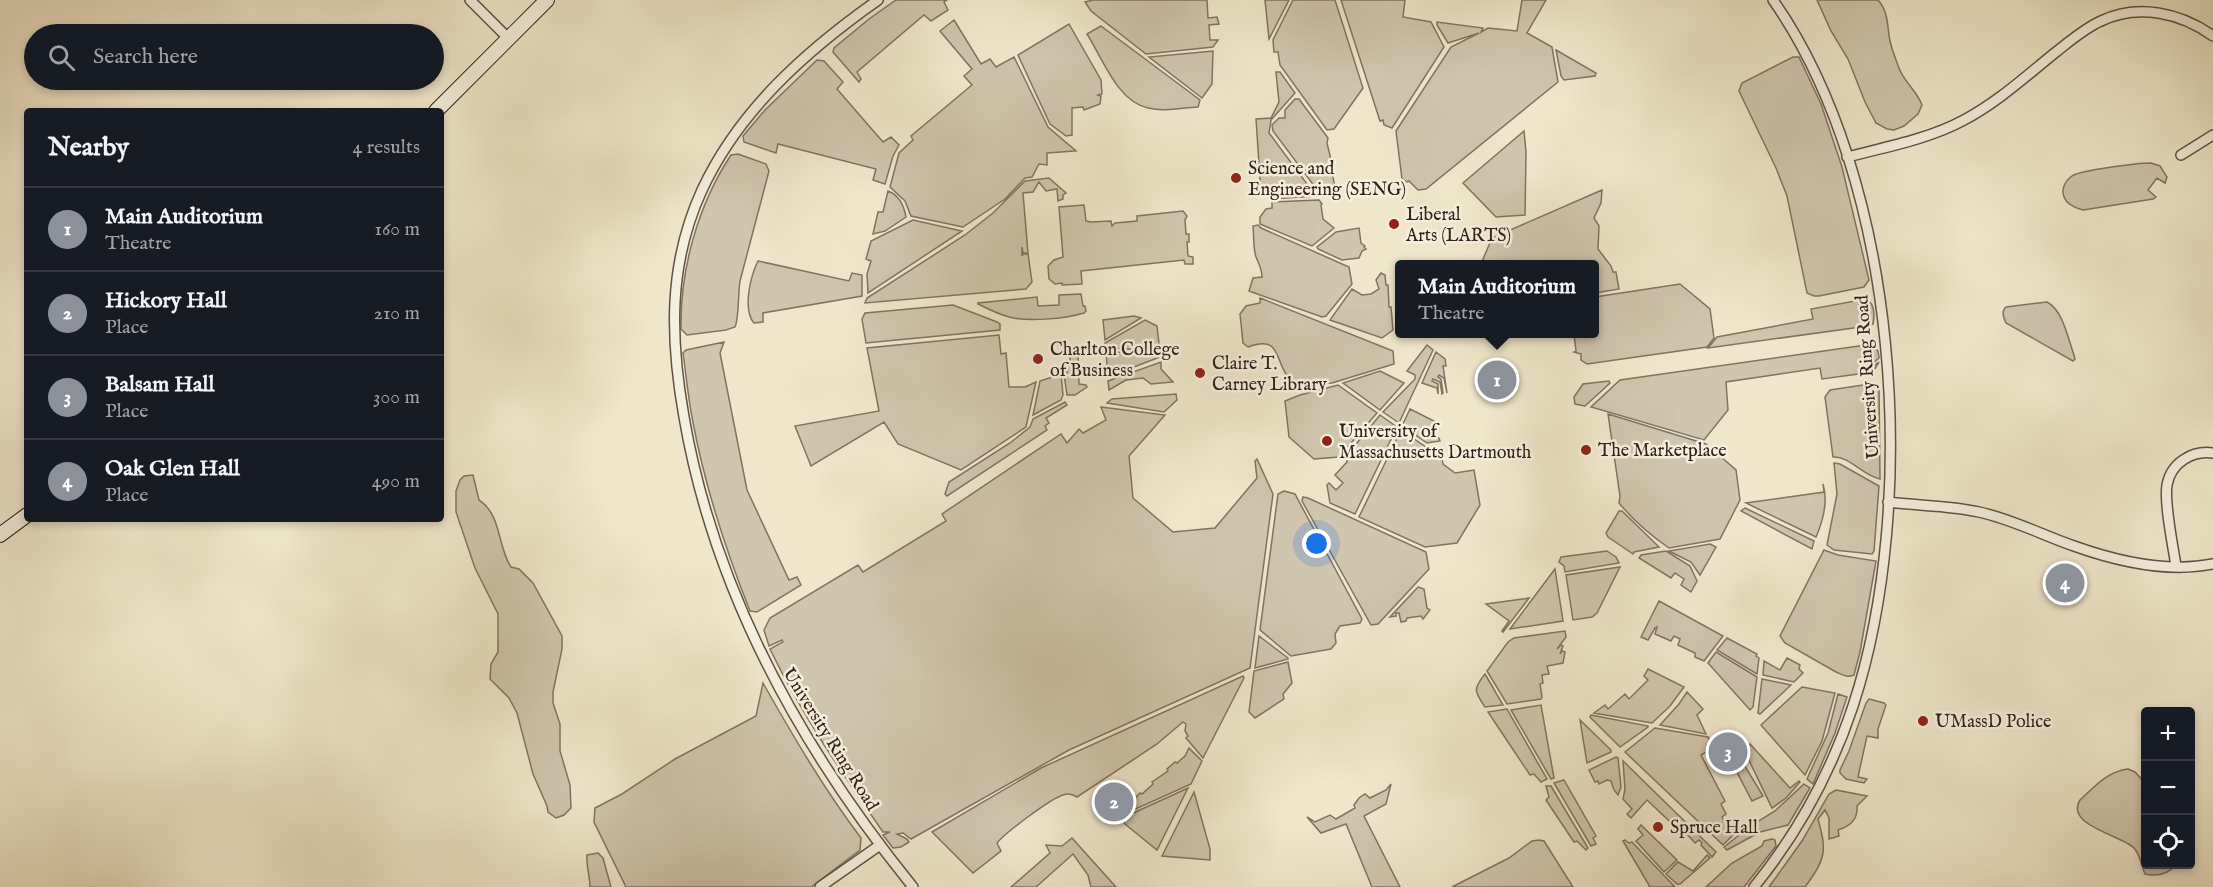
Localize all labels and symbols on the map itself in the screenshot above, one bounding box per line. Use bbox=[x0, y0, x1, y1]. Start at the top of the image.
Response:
place label: Science and Engineering (SENG) bbox=[1248, 158, 1406, 202]
marker: Science and Engineering (SENG) bbox=[1229, 171, 1243, 185]
place label: Liberal Arts (LARTS) bbox=[1405, 204, 1511, 248]
marker: Liberal Arts (LARTS) bbox=[1387, 217, 1401, 231]
street label: University Ring Road bbox=[1851, 294, 1886, 460]
place label: Charlton College of Business bbox=[1050, 339, 1180, 383]
marker: Charlton College of Business bbox=[1031, 352, 1045, 366]
place label: Claire T. Carney Library bbox=[1212, 353, 1327, 397]
pin: 1 bbox=[1478, 358, 1516, 403]
marker: Claire T. Carney Library bbox=[1193, 366, 1207, 380]
place label: University of Massachusetts Dartmouth bbox=[1339, 421, 1532, 465]
marker: University of Massachusetts Dartmouth bbox=[1320, 434, 1334, 448]
place label: The Marketplace bbox=[1598, 440, 1726, 463]
marker: The Marketplace bbox=[1579, 443, 1593, 457]
your location bbox=[1302, 529, 1331, 558]
pin: 4 bbox=[2046, 560, 2084, 606]
street label: University Ring Road bbox=[776, 664, 883, 816]
place label: UMassD Police bbox=[1935, 711, 2051, 734]
marker: UMassD Police bbox=[1916, 714, 1930, 728]
pin: 3 bbox=[1708, 730, 1748, 774]
pin: 2 bbox=[1094, 780, 1134, 824]
place label: Spruce Hall bbox=[1670, 817, 1758, 840]
marker: Spruce Hall bbox=[1651, 820, 1665, 834]

